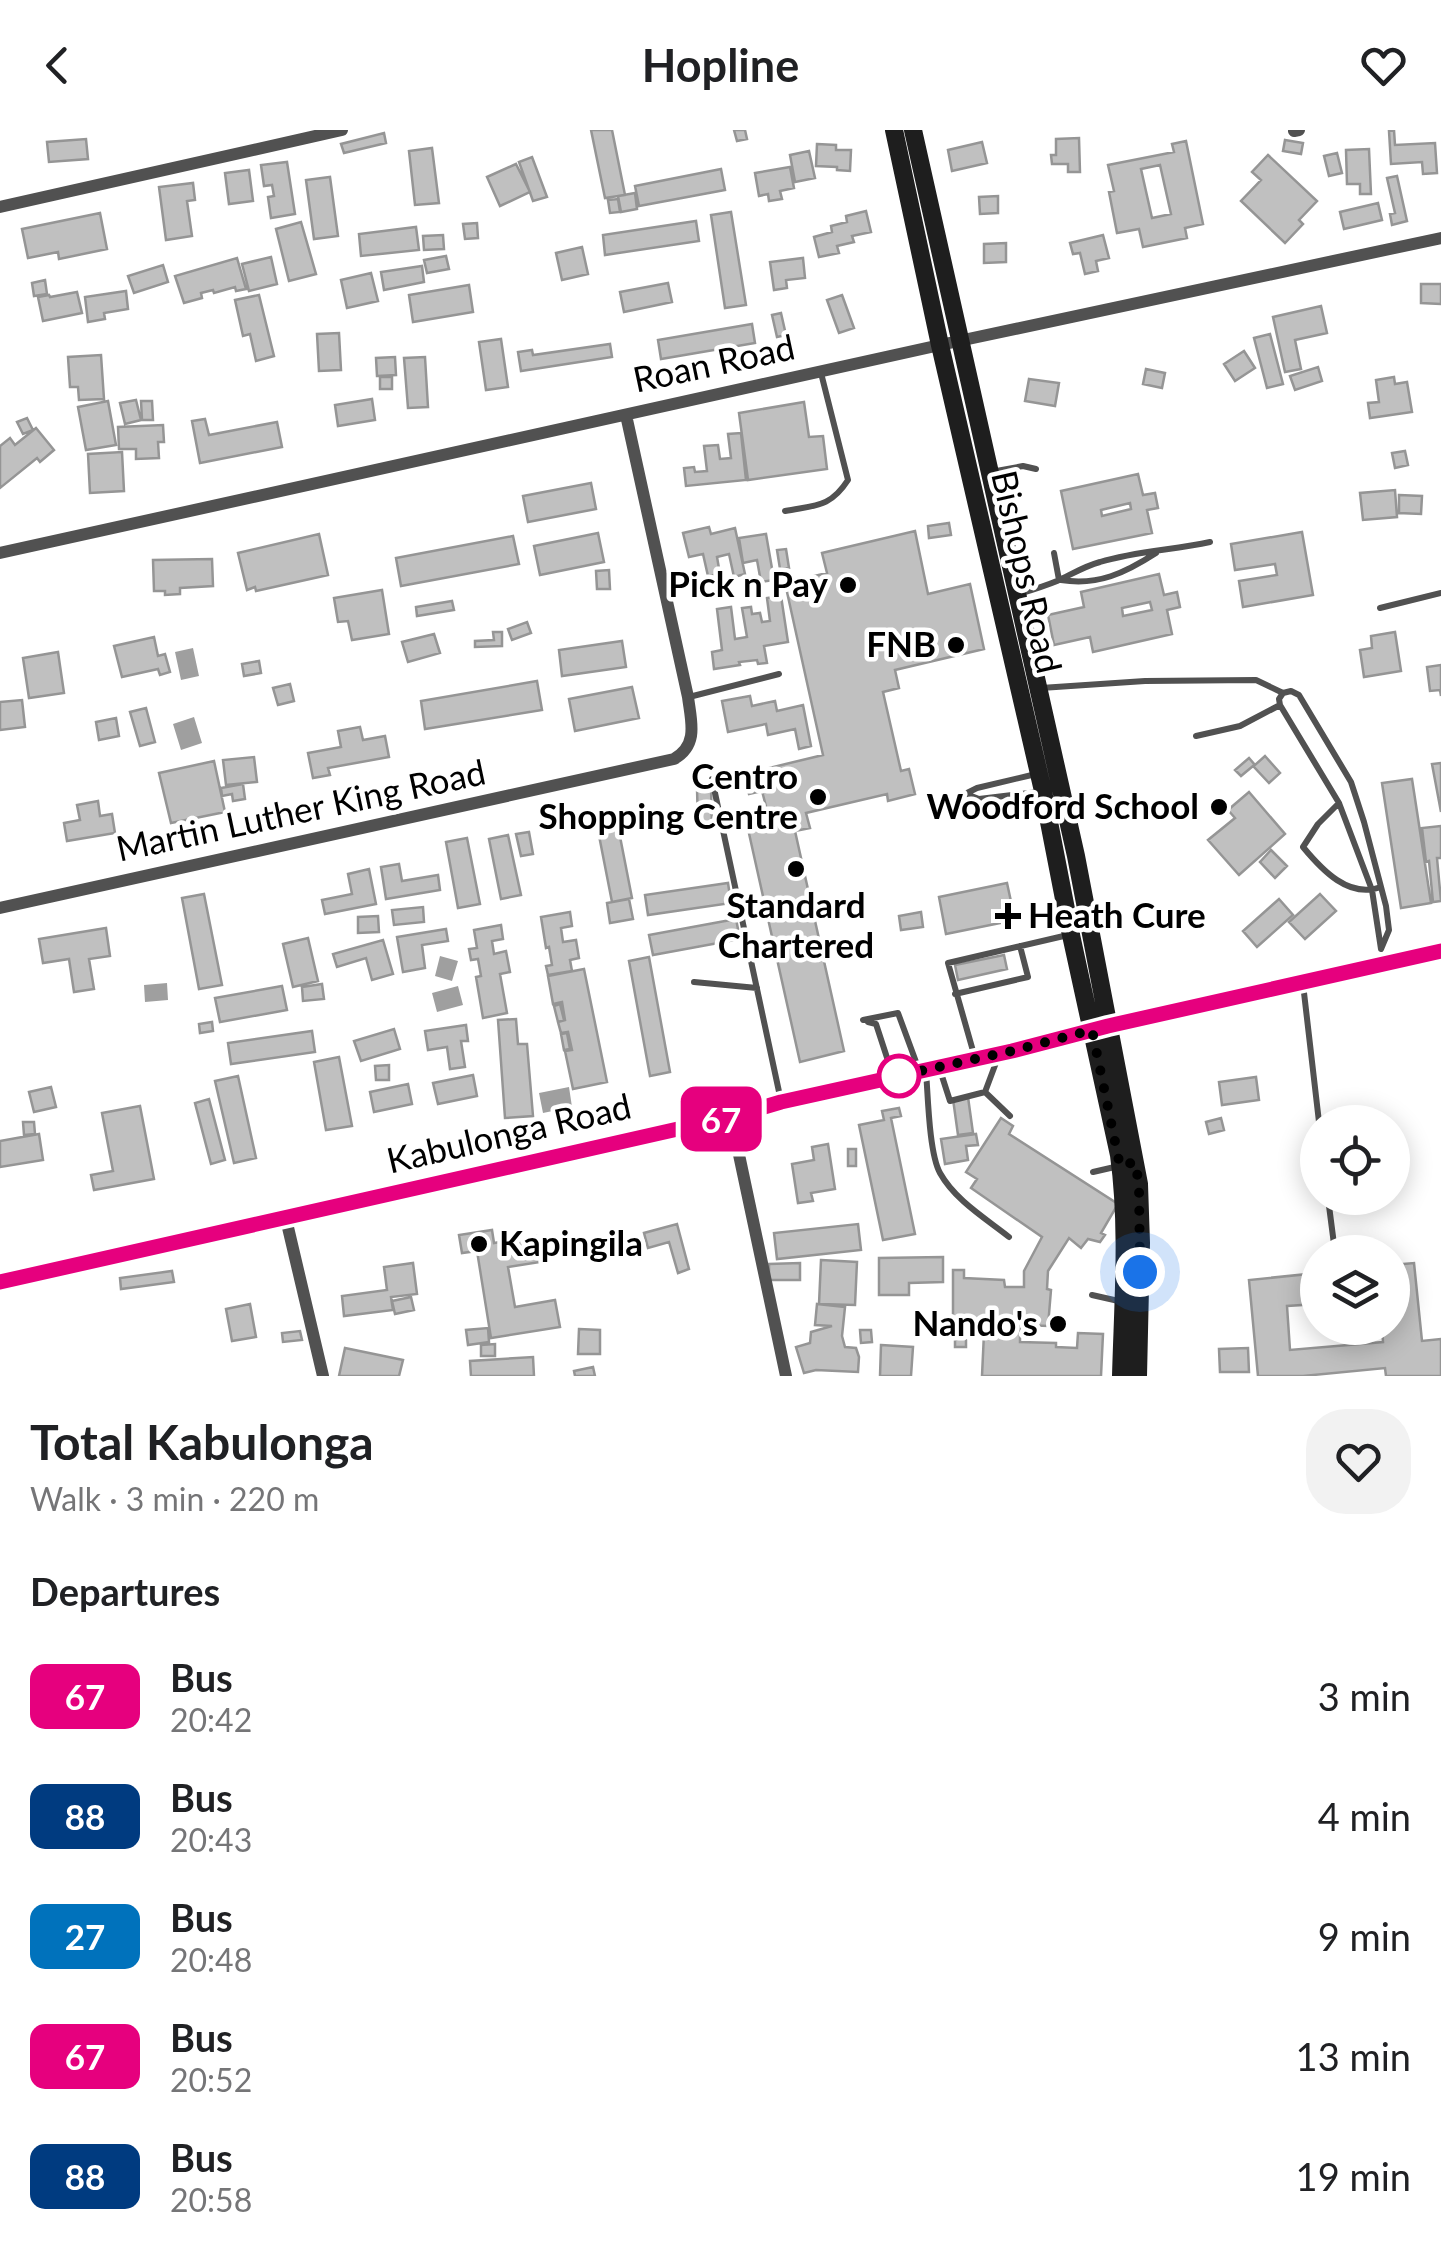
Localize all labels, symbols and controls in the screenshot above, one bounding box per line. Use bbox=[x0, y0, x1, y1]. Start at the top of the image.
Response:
icon: back bbox=[30, 38, 85, 93]
text: Hopline bbox=[642, 38, 799, 92]
icon: heart bbox=[1356, 38, 1411, 93]
street label: Roan Road bbox=[629, 324, 798, 400]
street label: Bishops Road bbox=[984, 466, 1072, 677]
place label: Pick n Pay bbox=[668, 562, 829, 604]
marker: Pick n Pay bbox=[837, 574, 859, 596]
place label: FNB bbox=[866, 622, 936, 664]
marker: FNB bbox=[945, 634, 967, 656]
street label: Martin Luther King Road bbox=[112, 749, 489, 869]
place label: Centro Shopping Centre bbox=[539, 754, 798, 836]
place label: Woodford School bbox=[926, 784, 1199, 826]
marker: Centro Shopping Centre bbox=[807, 786, 829, 808]
marker: Woodford School bbox=[1208, 796, 1230, 818]
marker: Standard Chartered bbox=[785, 858, 807, 880]
place label: Standard Chartered bbox=[718, 883, 874, 965]
place label: Heath Cure bbox=[1028, 893, 1206, 935]
marker: Heath Cure bbox=[997, 905, 1019, 927]
unlabelled marker bbox=[878, 1055, 920, 1097]
street label: Kabulonga Road bbox=[382, 1084, 635, 1181]
line badge: 67 bbox=[676, 1086, 766, 1152]
text: 67 bbox=[701, 1098, 741, 1140]
map controls bbox=[1300, 1105, 1410, 1345]
button: locate bbox=[1300, 1105, 1410, 1215]
place label: Kapingila bbox=[499, 1221, 643, 1263]
marker: Kapingila bbox=[468, 1233, 490, 1255]
button: layers bbox=[1300, 1235, 1410, 1345]
your location bbox=[1115, 1247, 1165, 1297]
place label: Nando's bbox=[912, 1301, 1038, 1343]
marker: Nando's bbox=[1047, 1313, 1069, 1335]
button: heart bbox=[1306, 1409, 1411, 1514]
text: Total Kabulonga bbox=[30, 1413, 374, 1470]
text: Walk · 3 min · 220 m bbox=[30, 1479, 319, 1518]
text: Departures bbox=[30, 1568, 220, 1614]
text: Bus bbox=[170, 1654, 233, 1700]
text: 3 min bbox=[1318, 1673, 1411, 1719]
text: 67 bbox=[65, 1675, 105, 1717]
text: 20:42 bbox=[170, 1700, 252, 1739]
text: Bus bbox=[170, 1774, 233, 1820]
text: 4 min bbox=[1318, 1793, 1411, 1839]
text: 88 bbox=[65, 1795, 105, 1837]
text: 20:43 bbox=[170, 1820, 252, 1859]
text: Bus bbox=[170, 1894, 233, 1940]
text: 9 min bbox=[1318, 1913, 1411, 1959]
text: 27 bbox=[65, 1915, 105, 1957]
text: 20:48 bbox=[170, 1940, 252, 1979]
text: Bus bbox=[170, 2014, 233, 2060]
text: 13 min bbox=[1296, 2033, 1411, 2079]
text: 67 bbox=[65, 2035, 105, 2077]
text: 20:52 bbox=[170, 2060, 252, 2099]
text: Bus bbox=[170, 2134, 233, 2180]
text: 19 min bbox=[1296, 2153, 1411, 2199]
text: 88 bbox=[65, 2155, 105, 2197]
text: 20:58 bbox=[170, 2180, 252, 2219]

